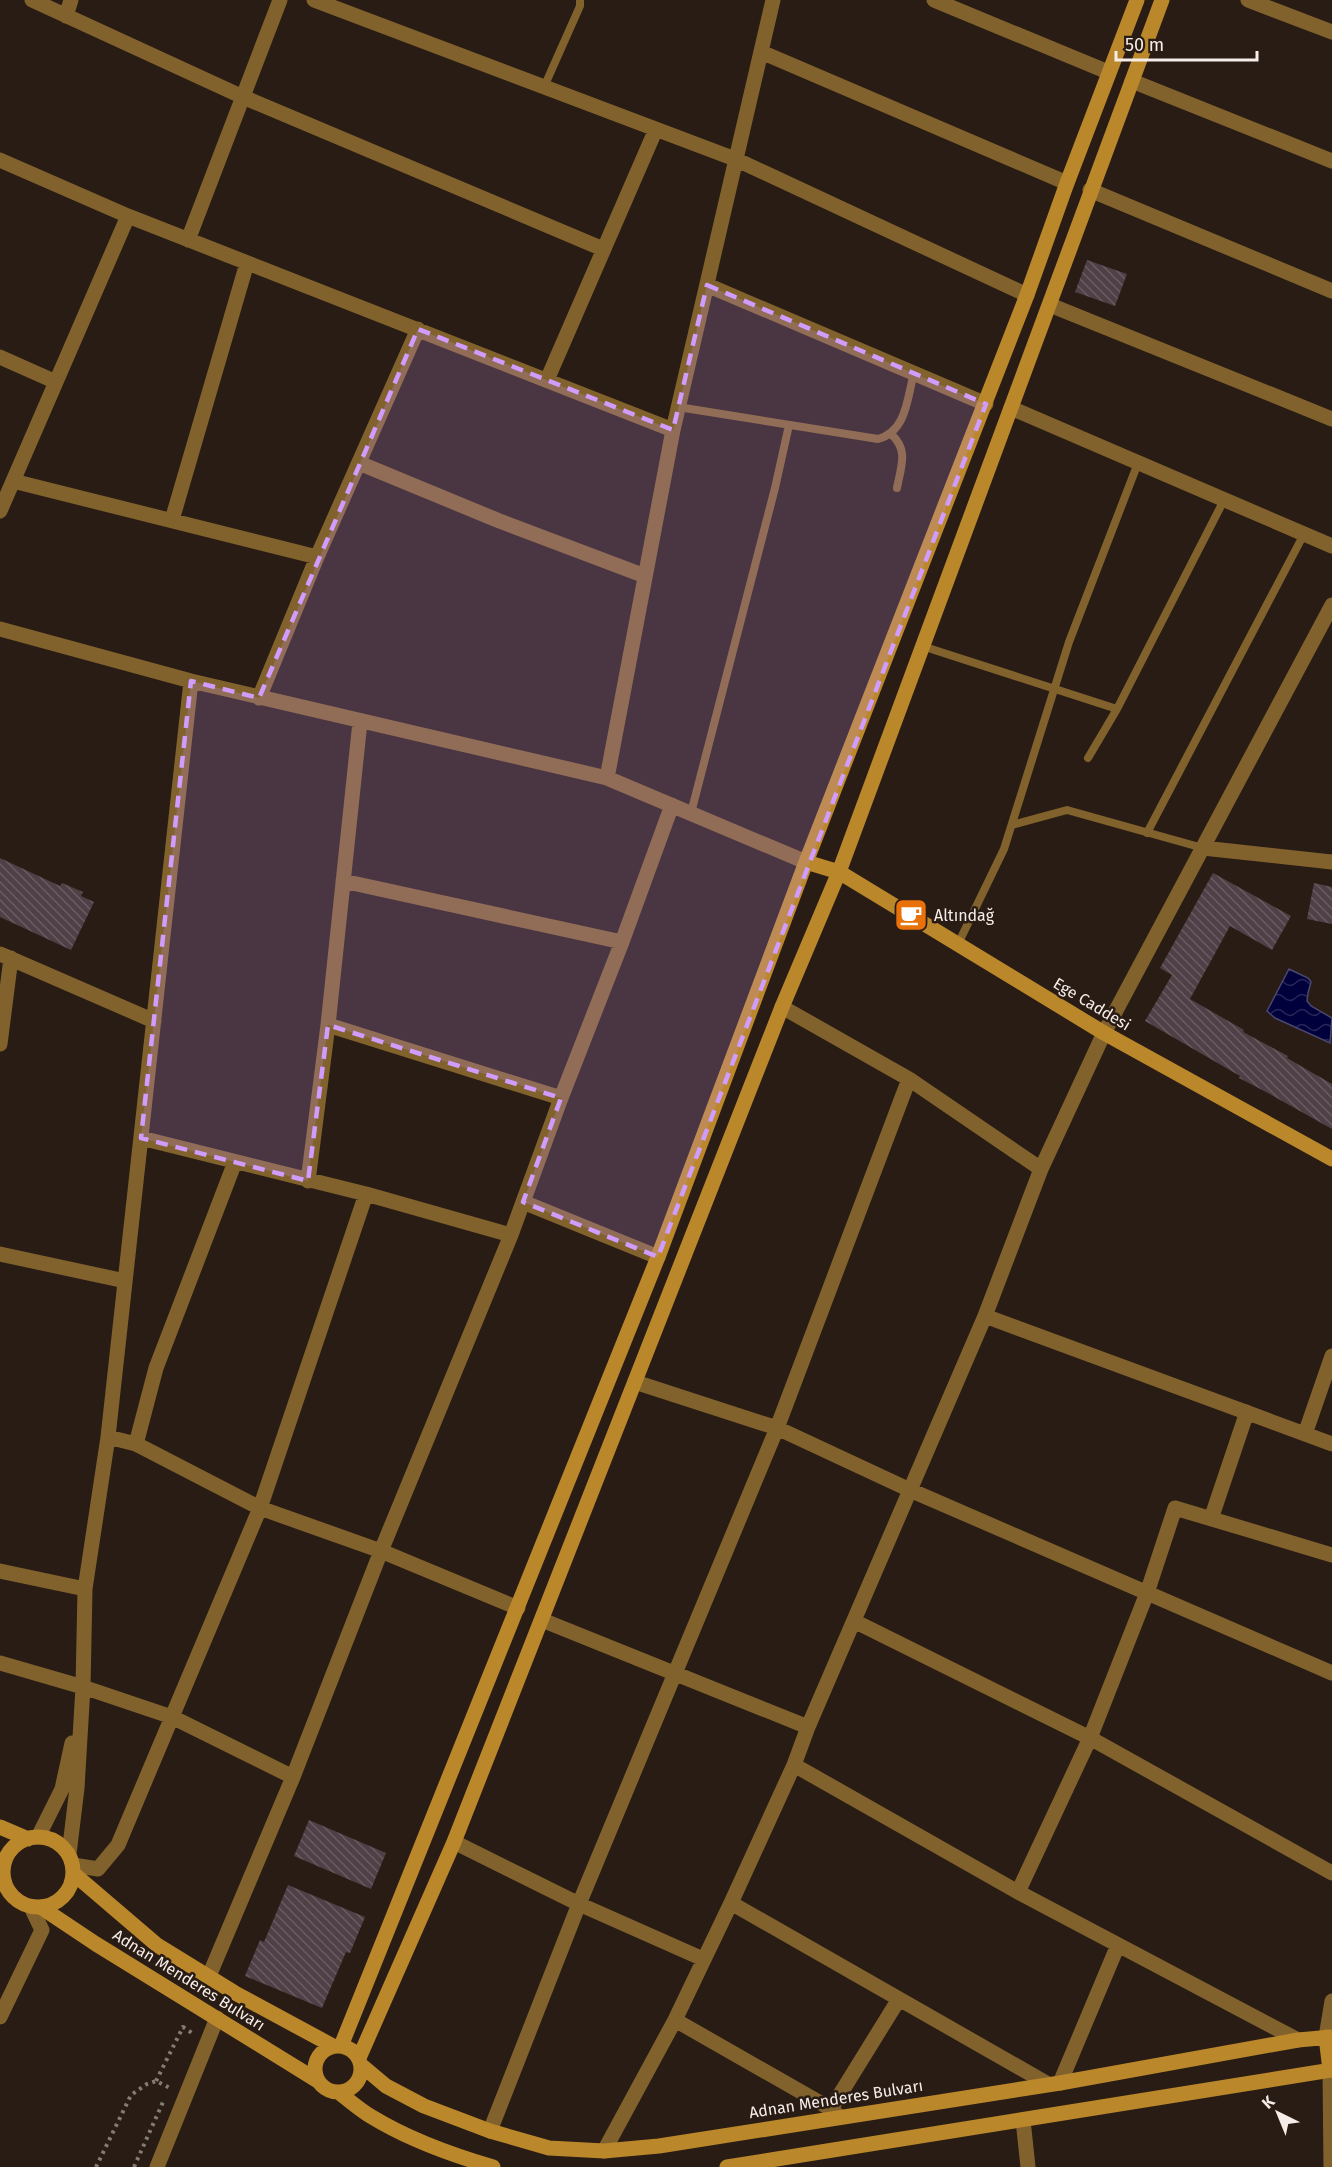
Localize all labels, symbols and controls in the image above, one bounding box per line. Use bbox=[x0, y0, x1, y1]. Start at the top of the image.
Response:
scale bar bbox=[1116, 24, 1257, 62]
text: 50 m bbox=[1125, 34, 1164, 56]
cafe icon: Altındağ bbox=[893, 897, 929, 933]
place label: Altındağ bbox=[934, 906, 995, 925]
street label: Ege Caddesi bbox=[1050, 974, 1134, 1034]
street label: Adnan Menderes Bulvarı bbox=[109, 1925, 269, 2035]
street label: Adnan Menderes Bulvarı bbox=[748, 2076, 924, 2122]
north arrow bbox=[1248, 2083, 1308, 2143]
text: K bbox=[1258, 2091, 1279, 2113]

